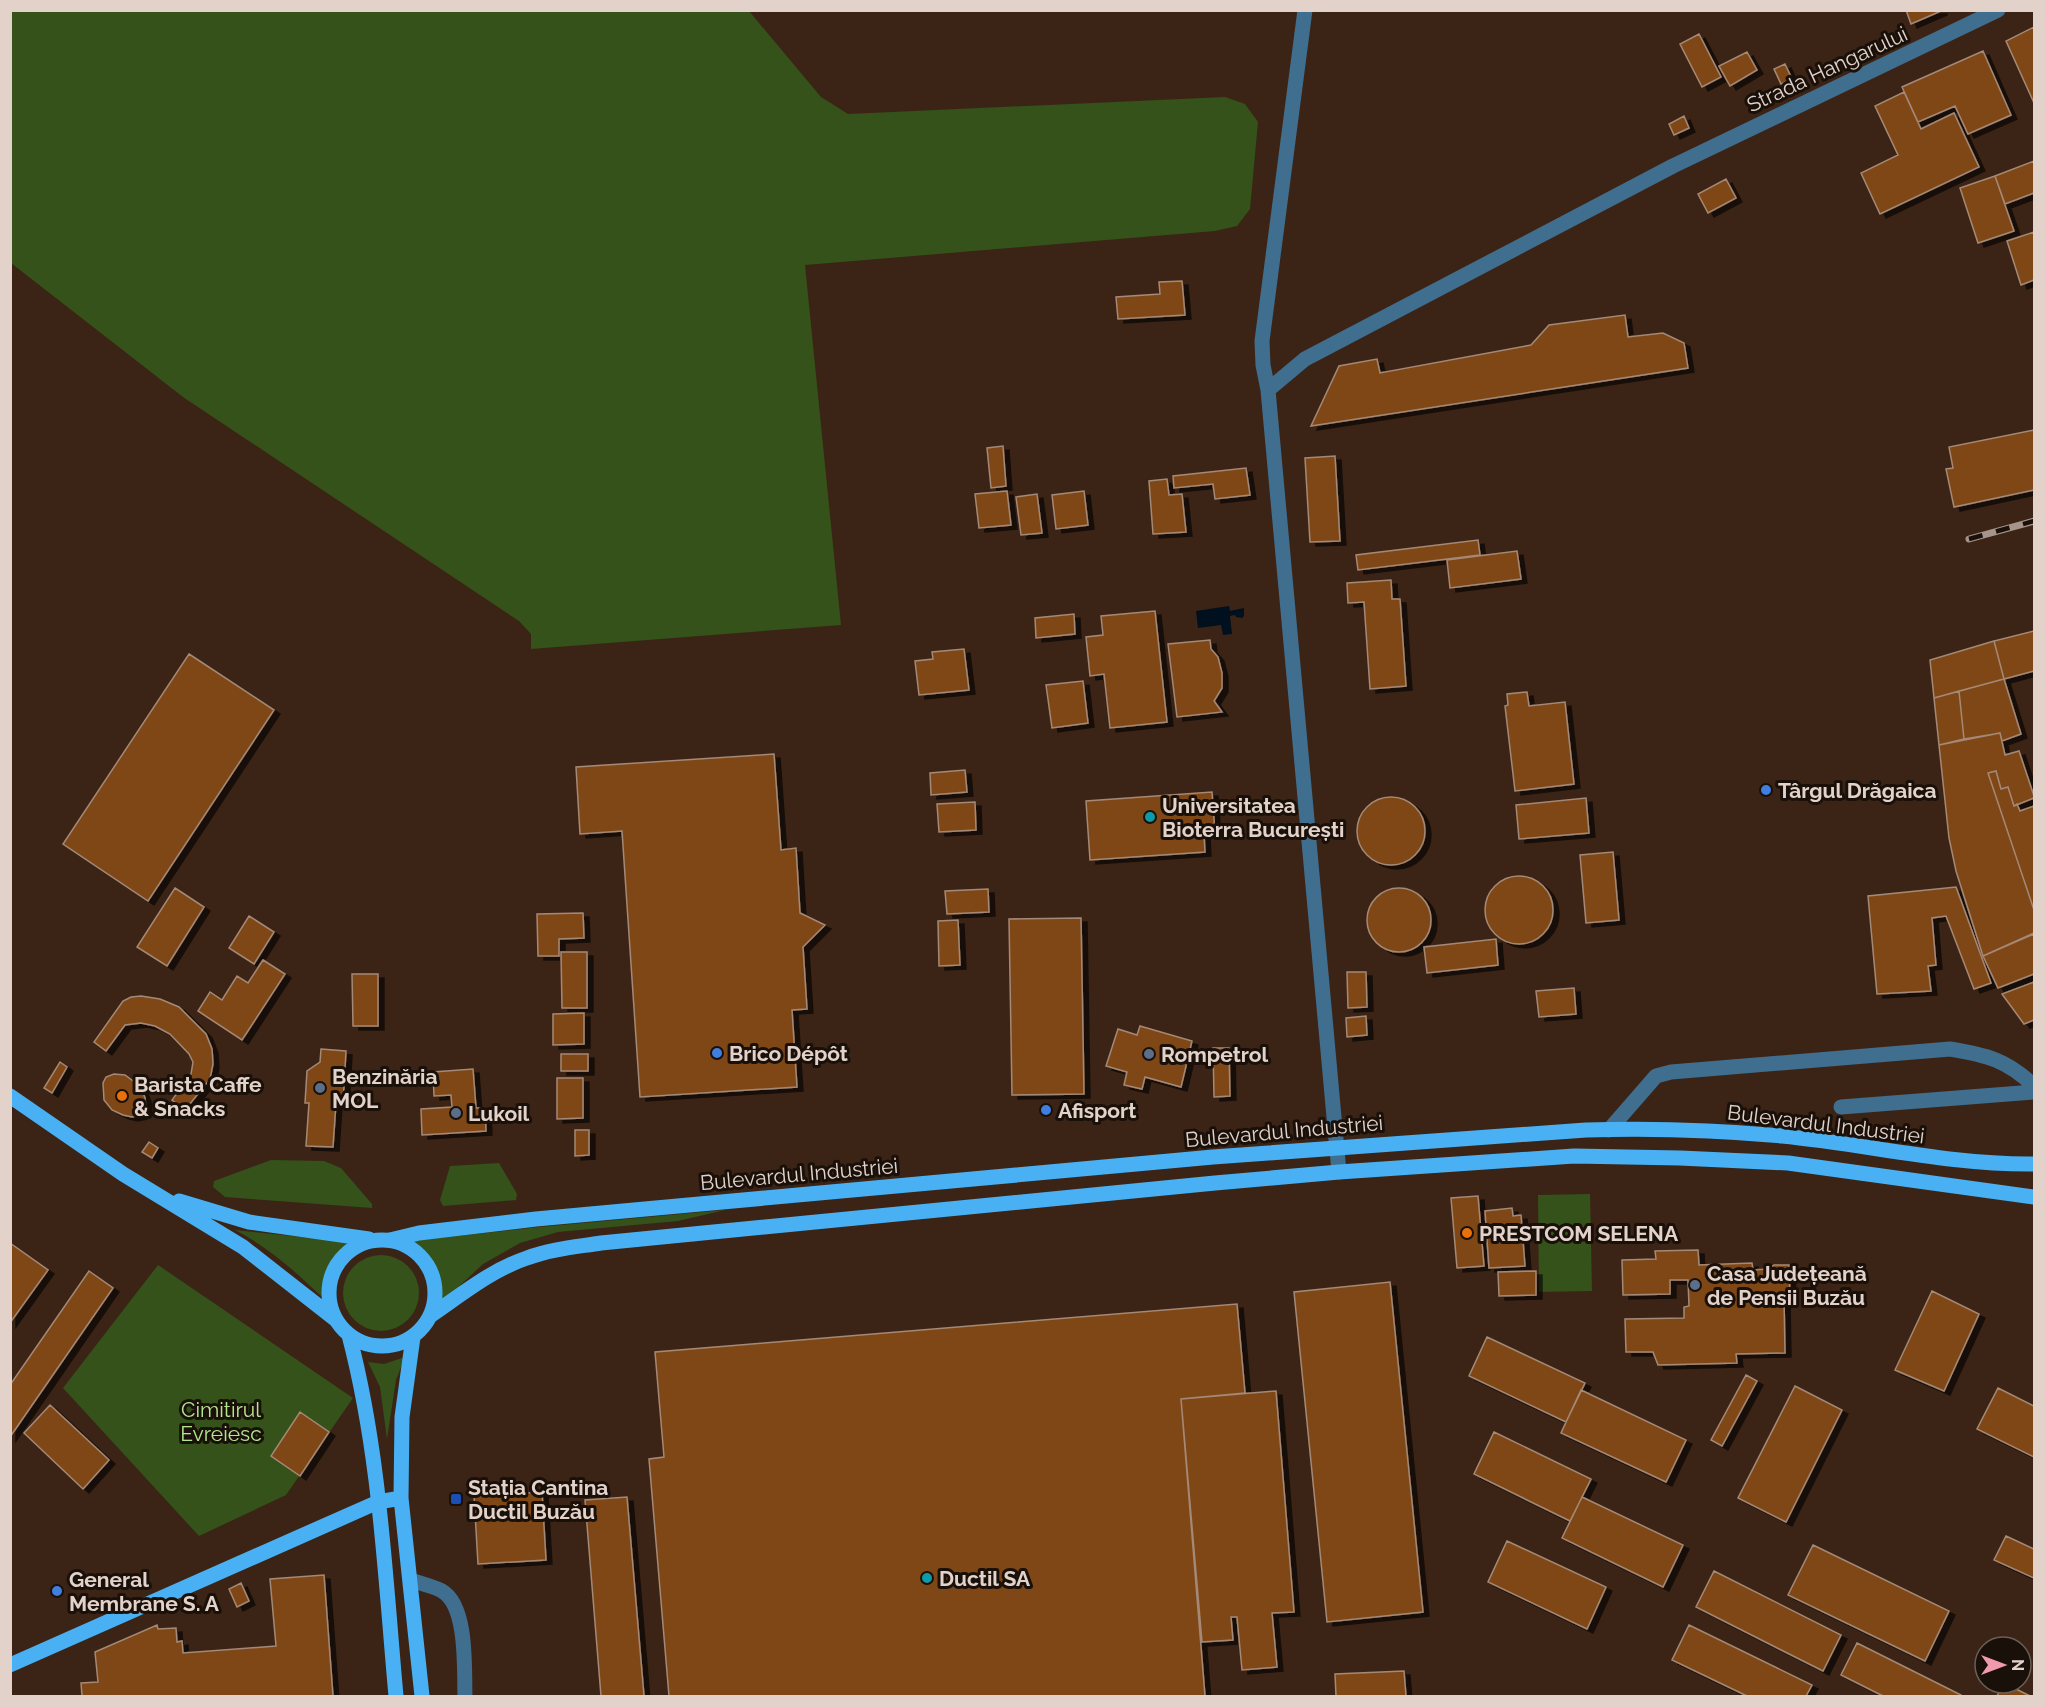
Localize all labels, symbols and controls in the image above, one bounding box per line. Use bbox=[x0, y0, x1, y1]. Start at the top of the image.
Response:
street label: Strada Hangarului bbox=[1743, 21, 1911, 117]
place label: Târgul Drăgaica bbox=[1778, 778, 1936, 803]
marker: Târgul Drăgaica bbox=[1759, 783, 1773, 797]
place label: Universitatea Bioterra București bbox=[1162, 793, 1344, 842]
marker: Universitatea Bioterra București bbox=[1143, 810, 1157, 824]
place label: Brico Dépôt bbox=[729, 1041, 848, 1066]
place label: Rompetrol bbox=[1161, 1042, 1268, 1067]
marker: Brico Dépôt bbox=[710, 1046, 724, 1060]
marker: Rompetrol bbox=[1142, 1047, 1156, 1061]
place label: Benzinăria MOL bbox=[332, 1064, 438, 1113]
place label: Barista Caffe & Snacks bbox=[134, 1072, 262, 1121]
marker: Benzinăria MOL bbox=[313, 1081, 327, 1095]
marker: Barista Caffe & Snacks bbox=[115, 1089, 129, 1103]
place label: Afisport bbox=[1058, 1098, 1136, 1123]
street label: Bulevardul Industriei bbox=[1726, 1099, 1926, 1149]
place label: Lukoil bbox=[468, 1101, 529, 1126]
marker: Afisport bbox=[1039, 1103, 1053, 1117]
marker: Lukoil bbox=[449, 1106, 463, 1120]
street label: Bulevardul Industriei bbox=[1184, 1110, 1384, 1152]
street label: Bulevardul Industriei bbox=[699, 1153, 899, 1195]
place label: PRESTCOM SELENA bbox=[1479, 1221, 1679, 1246]
marker: PRESTCOM SELENA bbox=[1460, 1226, 1474, 1240]
place label: Casa Județeană de Pensii Buzău bbox=[1707, 1261, 1867, 1310]
marker: Casa Județeană de Pensii Buzău bbox=[1688, 1278, 1702, 1292]
park label: Cimitirul Evreiesc bbox=[180, 1397, 262, 1446]
place label: Stația Cantina Ductil Buzău bbox=[468, 1475, 608, 1524]
marker: Stația Cantina Ductil Buzău bbox=[449, 1492, 463, 1506]
place label: Ductil SA bbox=[939, 1566, 1031, 1591]
place label: General Membrane S. A bbox=[69, 1567, 220, 1616]
marker: Ductil SA bbox=[920, 1571, 934, 1585]
marker: General Membrane S. A bbox=[50, 1584, 64, 1598]
north arrow bbox=[1973, 1635, 2033, 1695]
text: N bbox=[2008, 1659, 2027, 1671]

